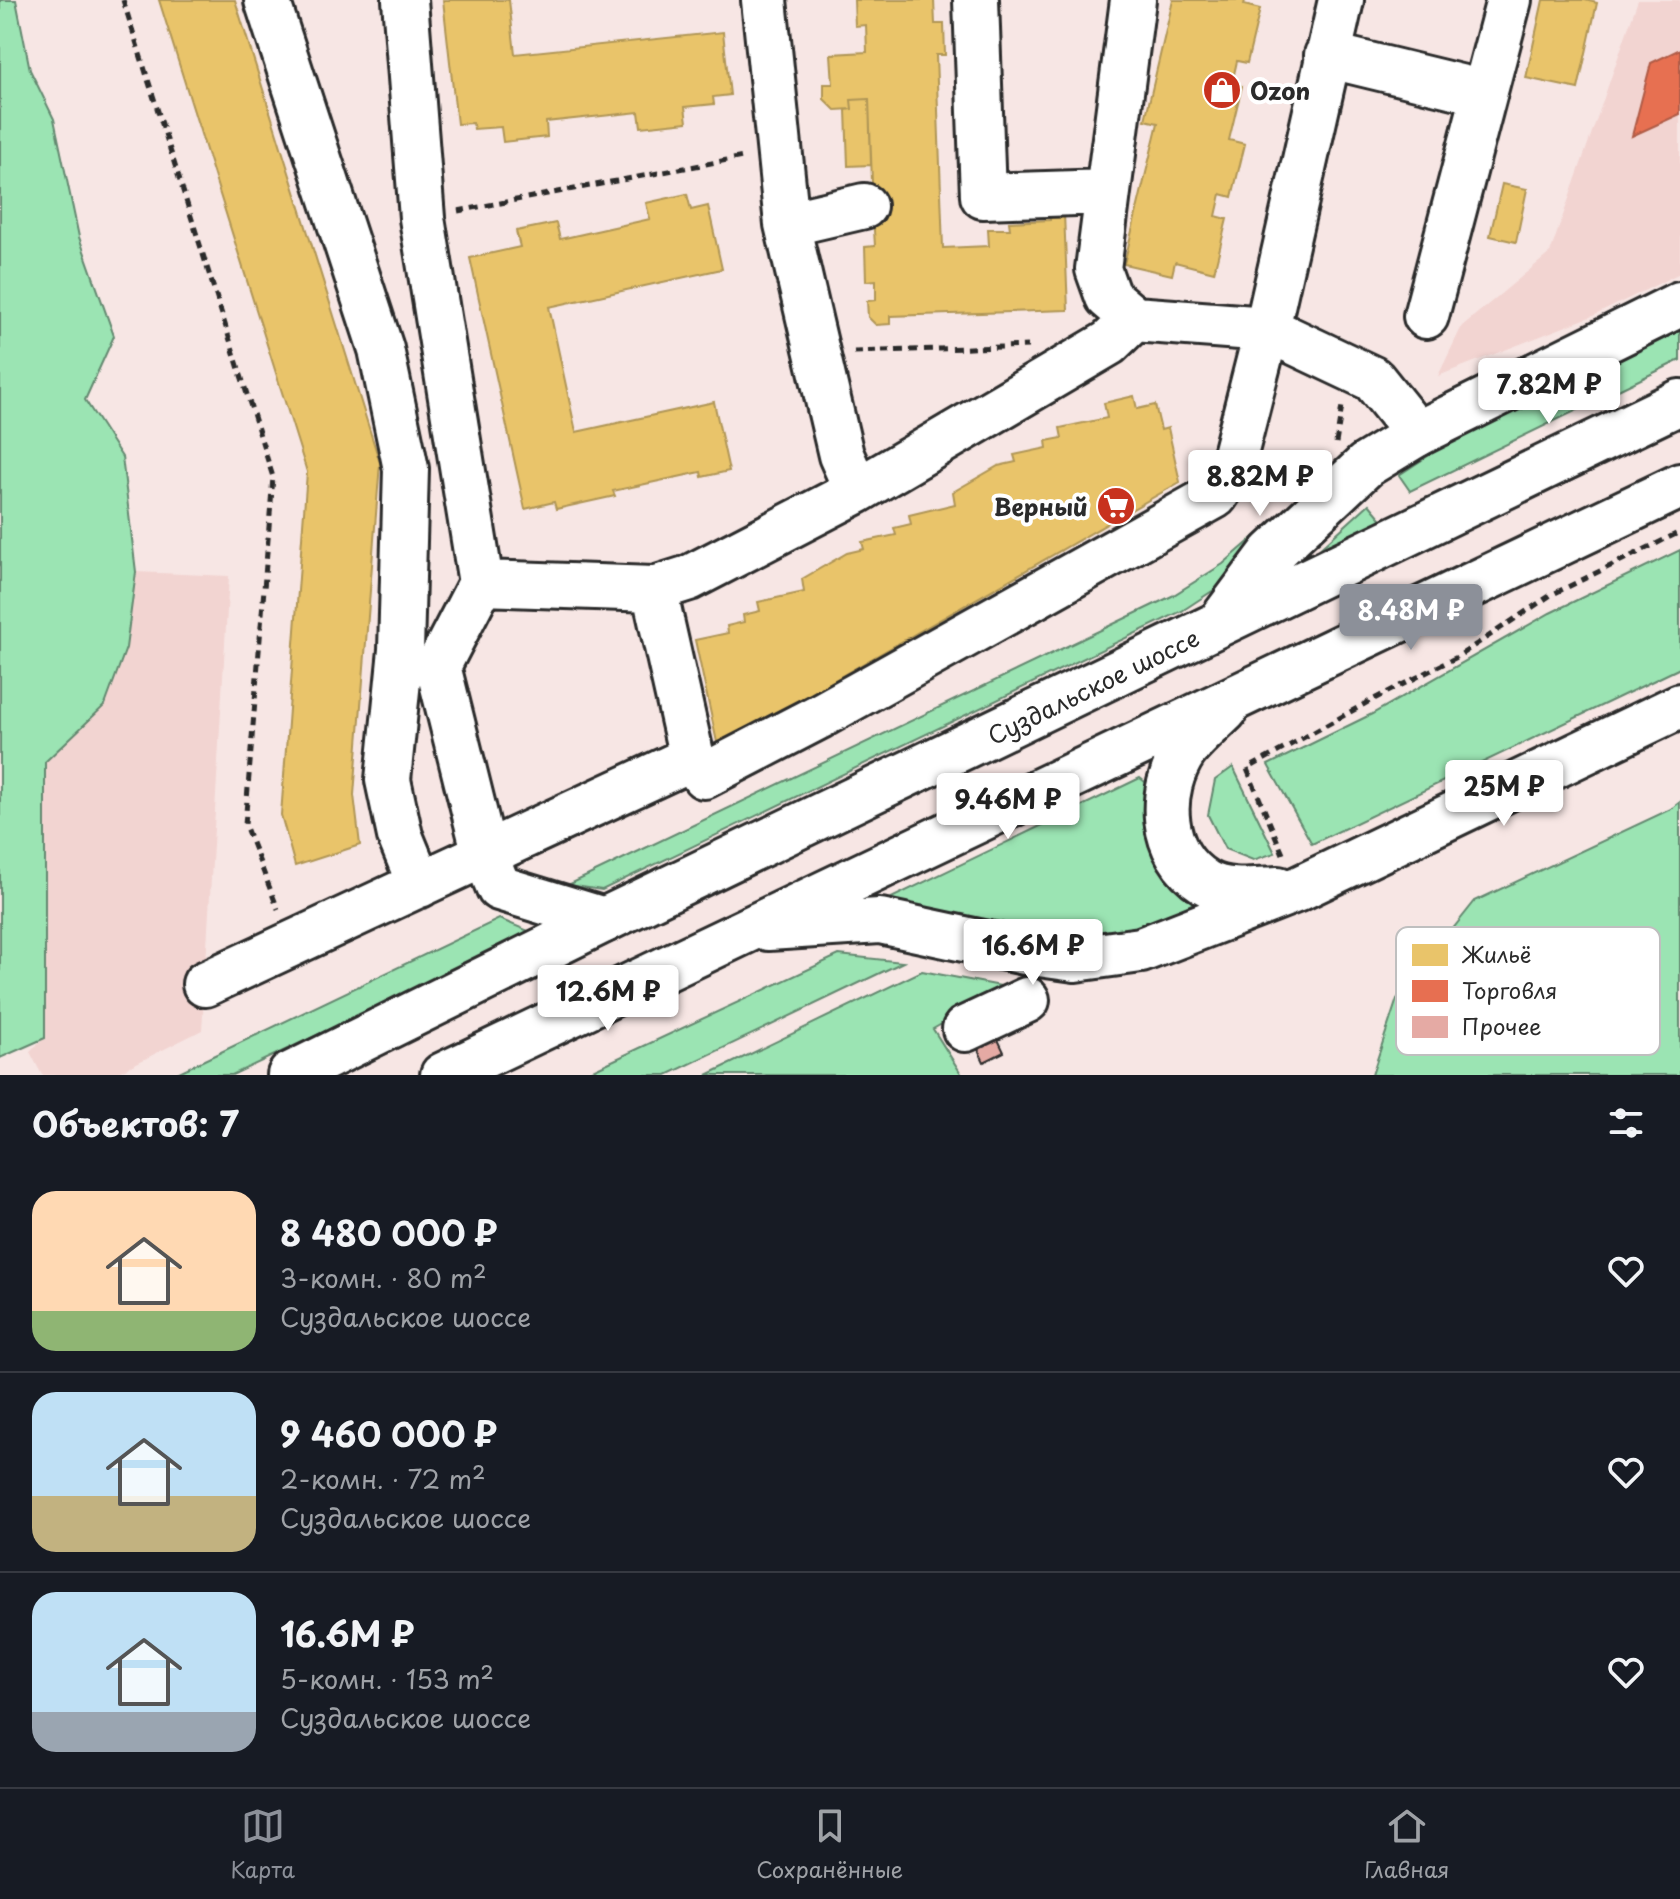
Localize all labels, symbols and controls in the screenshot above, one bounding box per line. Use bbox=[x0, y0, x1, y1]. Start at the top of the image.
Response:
shop icon: Ozon bbox=[1201, 69, 1243, 111]
place label: Ozon bbox=[1250, 72, 1310, 108]
pin: 7.82M ₽ bbox=[1475, 358, 1623, 426]
text: 7.82M ₽ bbox=[1496, 364, 1602, 403]
pin: 8.82M ₽ bbox=[1186, 450, 1334, 518]
text: 8.82M ₽ bbox=[1206, 456, 1314, 495]
supermarket icon: Верный bbox=[1095, 485, 1137, 527]
place label: Верный bbox=[994, 488, 1088, 524]
pin: 8.48M ₽ bbox=[1337, 584, 1485, 652]
text: 8.48M ₽ bbox=[1357, 590, 1465, 629]
street label: Суздальское шоссе bbox=[981, 619, 1205, 753]
pin: 25M ₽ bbox=[1448, 760, 1560, 828]
text: 25M ₽ bbox=[1463, 766, 1545, 805]
pin: 9.46M ₽ bbox=[934, 773, 1082, 841]
text: 9.46M ₽ bbox=[955, 779, 1061, 818]
pin: 16.6M ₽ bbox=[959, 919, 1107, 987]
text: 16.6M ₽ bbox=[982, 925, 1084, 964]
legend bbox=[1396, 927, 1660, 1055]
text: Жильё bbox=[1461, 937, 1531, 970]
pin: 12.6M ₽ bbox=[534, 965, 682, 1033]
text: 12.6M ₽ bbox=[556, 971, 660, 1010]
text: Торговля bbox=[1462, 973, 1557, 1006]
text: Прочее bbox=[1462, 1009, 1542, 1042]
text: Объектов: 7 bbox=[32, 1097, 239, 1149]
icon: filters bbox=[1604, 1101, 1648, 1145]
text: 8 480 000 ₽ bbox=[280, 1206, 498, 1258]
icon: home bbox=[96, 1223, 192, 1319]
icon: heart bbox=[1604, 1249, 1648, 1293]
text: 3-комн. · 80 m² bbox=[280, 1258, 487, 1297]
text: Суздальское шоссе bbox=[280, 1297, 531, 1336]
text: 9 460 000 ₽ bbox=[280, 1407, 497, 1459]
icon: home bbox=[96, 1424, 192, 1520]
icon: heart bbox=[1604, 1450, 1648, 1494]
text: 2-комн. · 72 m² bbox=[280, 1459, 486, 1498]
text: Суздальское шоссе bbox=[280, 1498, 531, 1537]
text: 16.6M ₽ bbox=[280, 1607, 414, 1659]
icon: home bbox=[96, 1624, 192, 1720]
icon: heart bbox=[1604, 1650, 1648, 1694]
text: 5-комн. · 153 m² bbox=[280, 1659, 494, 1698]
text: Суздальское шоссе bbox=[280, 1698, 531, 1737]
tab: Карта bbox=[231, 1804, 295, 1885]
tab: Сохранённые bbox=[756, 1804, 903, 1885]
tab: Главная bbox=[1364, 1804, 1449, 1885]

